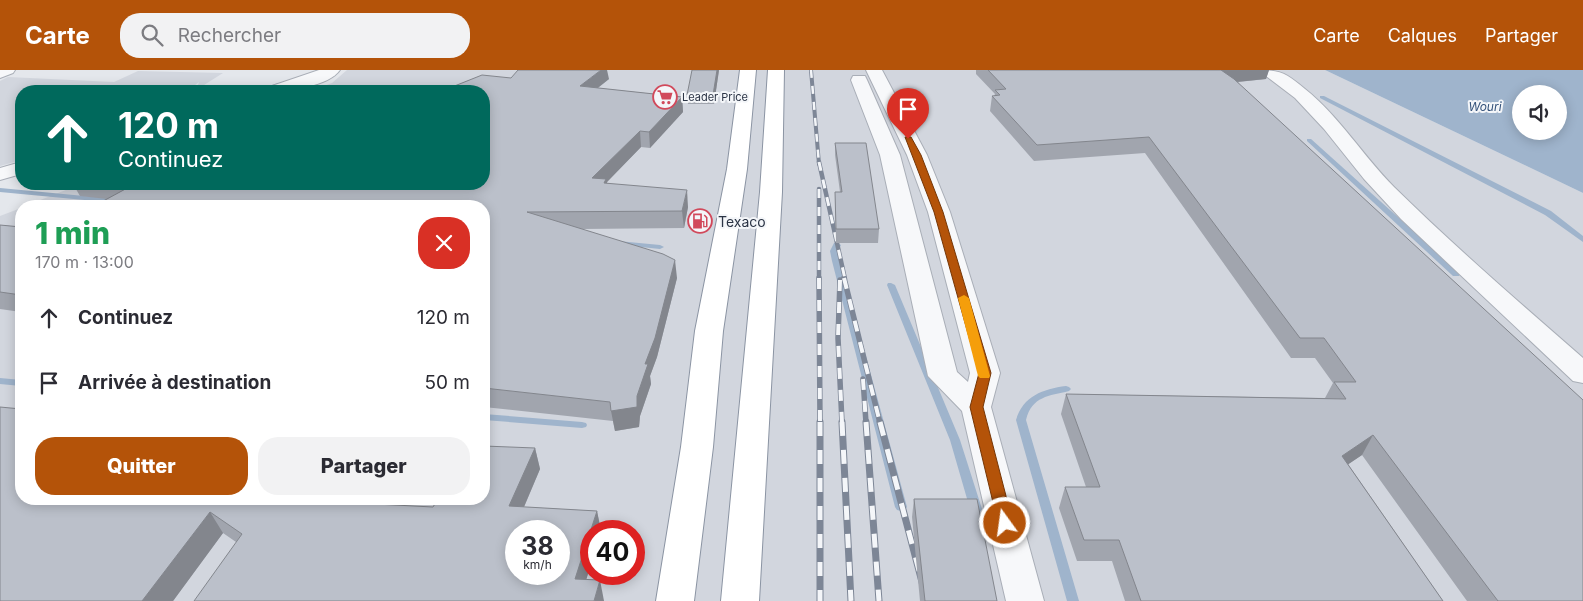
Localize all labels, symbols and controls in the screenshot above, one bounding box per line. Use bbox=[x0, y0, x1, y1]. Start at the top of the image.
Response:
search box bbox=[120, 13, 470, 58]
text: Carte bbox=[25, 21, 90, 50]
icon: search bbox=[138, 21, 166, 49]
text: Rechercher bbox=[178, 24, 281, 47]
text: Carte bbox=[1313, 25, 1360, 46]
text: Calques bbox=[1388, 25, 1457, 46]
text: Partager bbox=[1485, 25, 1558, 46]
supermarket icon: Leader Price bbox=[652, 84, 678, 110]
map controls bbox=[1512, 85, 1567, 140]
button: sound bbox=[1512, 85, 1567, 140]
pin bbox=[887, 88, 929, 139]
place label: Leader Price bbox=[682, 90, 748, 104]
icon: arrive bbox=[894, 95, 922, 123]
water label: Wouri bbox=[1468, 99, 1503, 114]
text: 120 m bbox=[118, 104, 219, 146]
icon: ahead bbox=[35, 105, 100, 170]
text: Continuez bbox=[118, 146, 223, 172]
fuel station icon: Texaco bbox=[687, 208, 713, 234]
place label: Texaco bbox=[718, 213, 766, 230]
text: 1 min bbox=[35, 215, 110, 251]
button: close bbox=[418, 217, 470, 269]
text: 170 m · 13:00 bbox=[35, 252, 134, 272]
icon: ahead bbox=[35, 304, 63, 332]
text: Continuez bbox=[78, 306, 173, 329]
text: 120 m bbox=[417, 306, 470, 329]
icon: arrive bbox=[35, 369, 63, 397]
text: Arrivée à destination bbox=[78, 371, 271, 394]
text: 50 m bbox=[424, 371, 470, 394]
button: Quitter bbox=[35, 437, 248, 495]
button: Partager bbox=[258, 437, 470, 495]
position arrow bbox=[978, 496, 1030, 548]
speed limit sign: 40 bbox=[580, 520, 645, 585]
text: 38 bbox=[521, 531, 554, 561]
text: km/h bbox=[523, 557, 552, 572]

